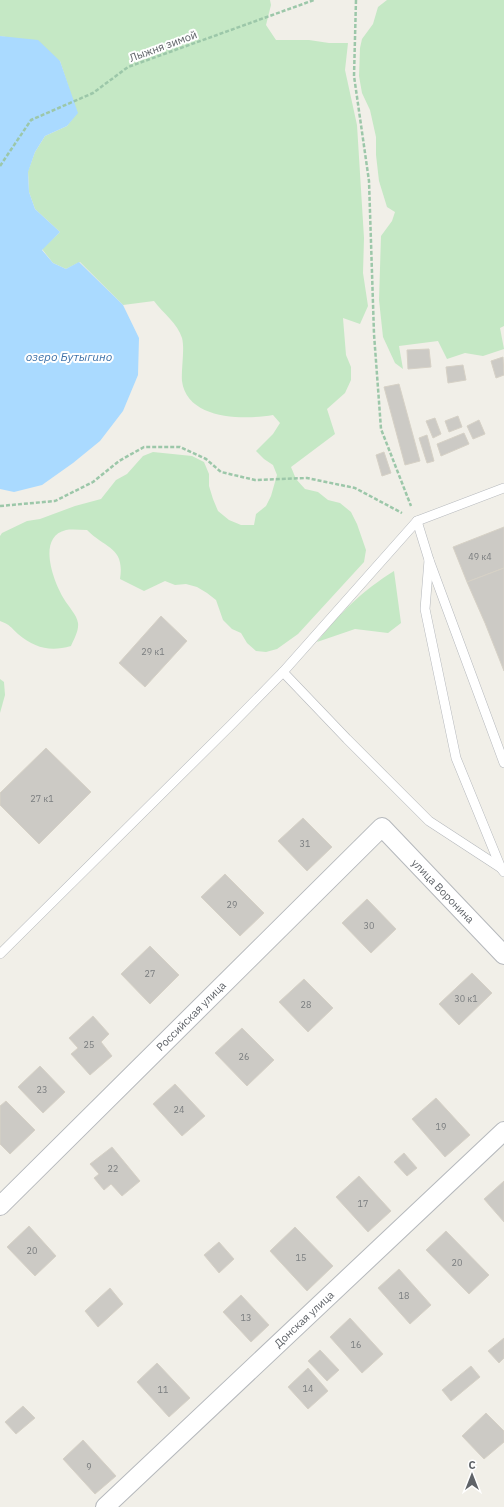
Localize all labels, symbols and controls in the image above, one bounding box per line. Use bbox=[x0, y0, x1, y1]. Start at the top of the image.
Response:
street label: Лыжня зимой bbox=[127, 27, 199, 65]
water label: озеро Бутыгино bbox=[26, 349, 113, 364]
house number: 49 к4 bbox=[468, 551, 492, 562]
house number: 29 к1 bbox=[141, 646, 165, 657]
house number: 27 к1 bbox=[30, 793, 54, 804]
house number: 31 bbox=[300, 838, 310, 849]
street label: улица Воронина bbox=[409, 856, 477, 926]
house number: 29 bbox=[227, 899, 237, 910]
house number: 30 bbox=[364, 920, 374, 931]
house number: 27 bbox=[145, 968, 155, 979]
street label: Российская улица bbox=[153, 978, 229, 1054]
house number: 30 к1 bbox=[454, 993, 478, 1004]
house number: 28 bbox=[301, 999, 311, 1010]
house number: 25 bbox=[84, 1039, 94, 1050]
house number: 26 bbox=[239, 1051, 249, 1062]
house number: 23 bbox=[37, 1084, 47, 1095]
house number: 24 bbox=[174, 1104, 184, 1115]
house number: 19 bbox=[436, 1121, 446, 1132]
house number: 22 bbox=[108, 1163, 118, 1174]
house number: 17 bbox=[358, 1198, 368, 1209]
house number: 20 bbox=[27, 1245, 37, 1256]
house number: 15 bbox=[296, 1252, 306, 1263]
house number: 20 bbox=[452, 1257, 462, 1268]
street label: Донская улица bbox=[271, 1288, 337, 1350]
house number: 18 bbox=[399, 1290, 409, 1301]
house number: 13 bbox=[241, 1312, 251, 1323]
house number: 16 bbox=[351, 1339, 361, 1350]
house number: 14 bbox=[303, 1383, 313, 1394]
house number: 11 bbox=[158, 1384, 168, 1395]
north arrow bbox=[452, 1455, 492, 1495]
text: С bbox=[468, 1458, 476, 1472]
house number: 9 bbox=[86, 1461, 92, 1472]

